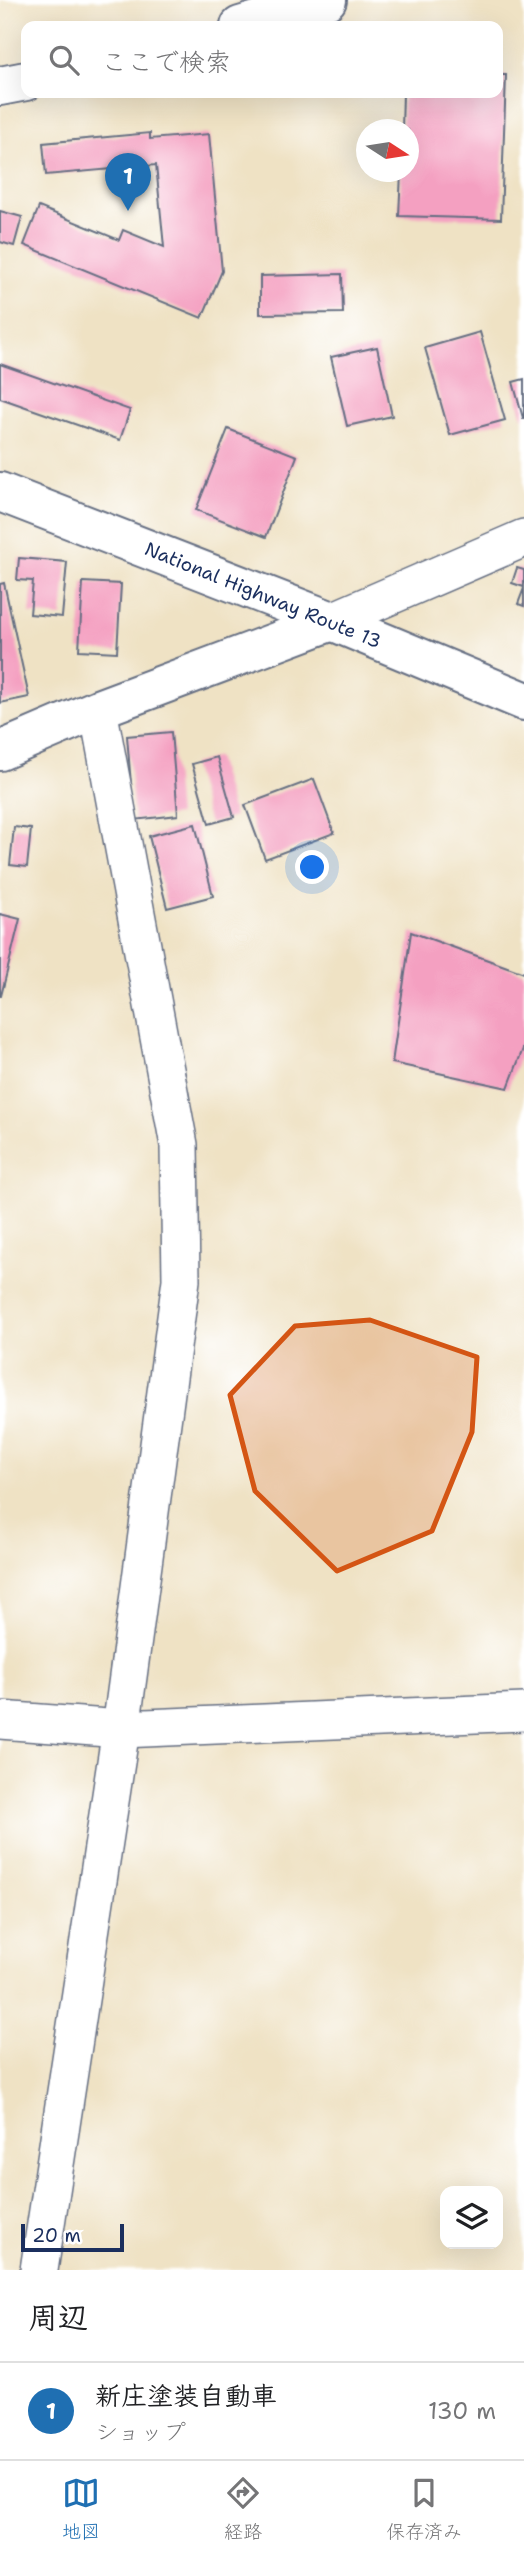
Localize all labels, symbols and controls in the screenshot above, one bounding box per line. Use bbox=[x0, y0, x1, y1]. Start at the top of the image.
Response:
search box bbox=[21, 21, 503, 98]
icon: search bbox=[45, 41, 83, 79]
text: ここで検索 bbox=[101, 44, 231, 79]
north arrow bbox=[356, 119, 419, 182]
pin: 1 bbox=[105, 153, 151, 211]
street label: National Highway Route 13 bbox=[141, 536, 385, 654]
your location bbox=[295, 850, 329, 884]
map controls bbox=[440, 2186, 503, 2249]
button: layers bbox=[440, 2186, 503, 2249]
scale bar bbox=[21, 2221, 124, 2253]
text: 20 m bbox=[32, 2223, 81, 2248]
text: 周辺 bbox=[28, 2297, 88, 2338]
text: 新庄塗装自動車 bbox=[95, 2378, 277, 2413]
text: 1 bbox=[46, 2396, 56, 2426]
text: 130 m bbox=[428, 2396, 496, 2426]
text: ショップ bbox=[95, 2417, 186, 2447]
tab: 地図 bbox=[62, 2474, 100, 2544]
tab: 経路 bbox=[224, 2474, 262, 2544]
tab: 保存済み bbox=[386, 2474, 462, 2544]

